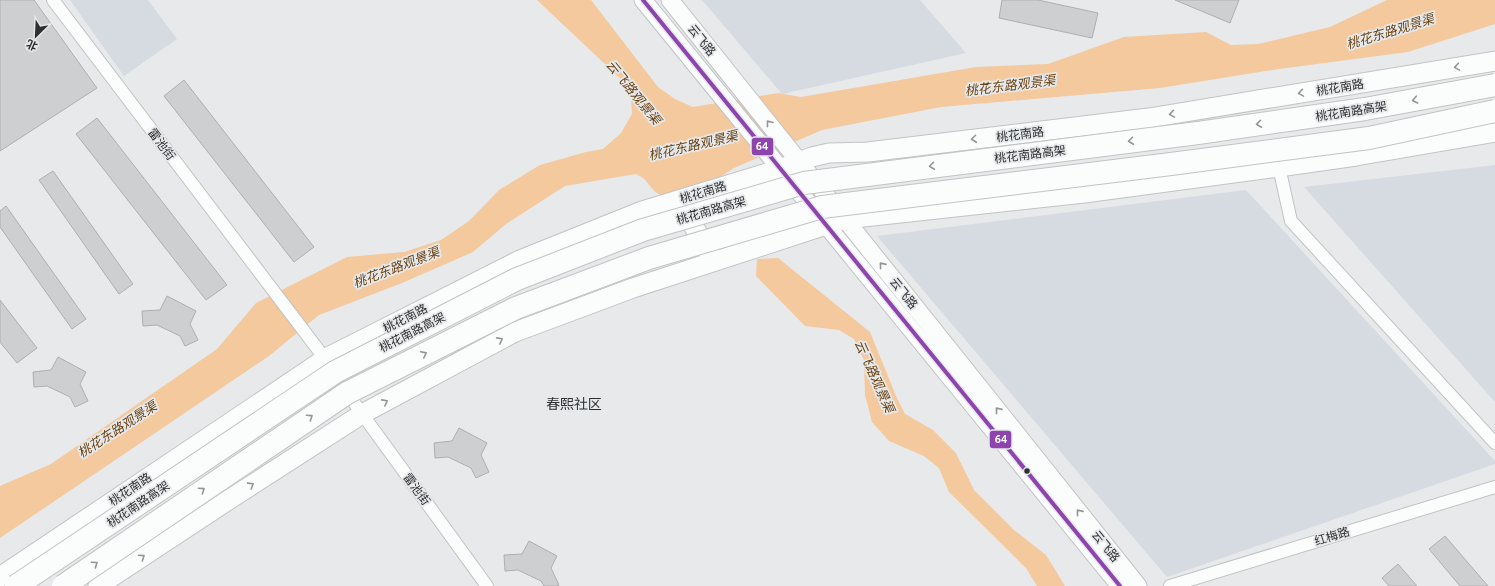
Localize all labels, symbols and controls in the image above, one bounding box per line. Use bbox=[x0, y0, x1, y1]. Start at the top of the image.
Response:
water label: 桃花东路观景渠 bbox=[1344, 10, 1437, 51]
north arrow bbox=[16, 16, 56, 56]
street label: 云飞路 bbox=[686, 22, 718, 58]
text: 北 bbox=[24, 37, 39, 53]
water label: 云飞路观景渠 bbox=[604, 57, 665, 128]
one-way arrow bbox=[1453, 62, 1460, 71]
water label: 桃花东路观景渠 bbox=[964, 72, 1058, 97]
street label: 桃花南路 bbox=[1315, 77, 1365, 97]
one-way arrow bbox=[1298, 88, 1304, 97]
one-way arrow bbox=[1412, 95, 1419, 104]
street label: 桃花南路高架 bbox=[1314, 99, 1388, 123]
one-way arrow bbox=[1169, 110, 1175, 118]
one-way arrow bbox=[1256, 119, 1262, 128]
one-way arrow bbox=[767, 121, 774, 128]
street label: 桃花南路 bbox=[995, 125, 1045, 143]
street label: 雷池街 bbox=[146, 126, 178, 162]
water label: 桃花东路观景渠 bbox=[647, 127, 741, 162]
one-way arrow bbox=[971, 135, 977, 144]
one-way arrow bbox=[1127, 136, 1134, 145]
line badge: 64 bbox=[751, 137, 774, 156]
text: 64 bbox=[756, 140, 768, 152]
street label: 桃花南路高架 bbox=[993, 143, 1067, 165]
one-way arrow bbox=[929, 161, 935, 170]
street label: 桃花南路 bbox=[678, 179, 728, 205]
street label: 桃花南路高架 bbox=[675, 194, 747, 226]
water label: 桃花东路观景渠 bbox=[351, 243, 443, 290]
one-way arrow bbox=[879, 262, 886, 269]
street label: 云飞路 bbox=[888, 275, 920, 311]
street label: 桃花南路 bbox=[381, 301, 429, 335]
street label: 桃花南路高架 bbox=[377, 310, 447, 354]
one-way arrow bbox=[495, 337, 503, 345]
water label: 云飞路观景渠 bbox=[853, 338, 898, 416]
one-way arrow bbox=[419, 351, 427, 359]
district label: 春熙社区 bbox=[546, 396, 602, 412]
water label: 桃花东路观景渠 bbox=[75, 397, 161, 460]
one-way arrow bbox=[381, 399, 388, 407]
one-way arrow bbox=[995, 408, 1002, 415]
one-way arrow bbox=[306, 415, 313, 422]
line badge: 64 bbox=[989, 430, 1012, 449]
text: 64 bbox=[995, 433, 1007, 445]
unlabelled marker bbox=[1022, 466, 1032, 476]
street label: 桃花南路 bbox=[106, 470, 154, 508]
street label: 雷池街 bbox=[401, 471, 433, 507]
street label: 桃花南路高架 bbox=[105, 478, 171, 530]
one-way arrow bbox=[247, 482, 254, 490]
one-way arrow bbox=[198, 488, 205, 495]
one-way arrow bbox=[1077, 509, 1084, 516]
street label: 红梅路 bbox=[1313, 525, 1351, 547]
street label: 云飞路 bbox=[1090, 528, 1122, 564]
one-way arrow bbox=[138, 555, 145, 562]
one-way arrow bbox=[91, 562, 98, 569]

